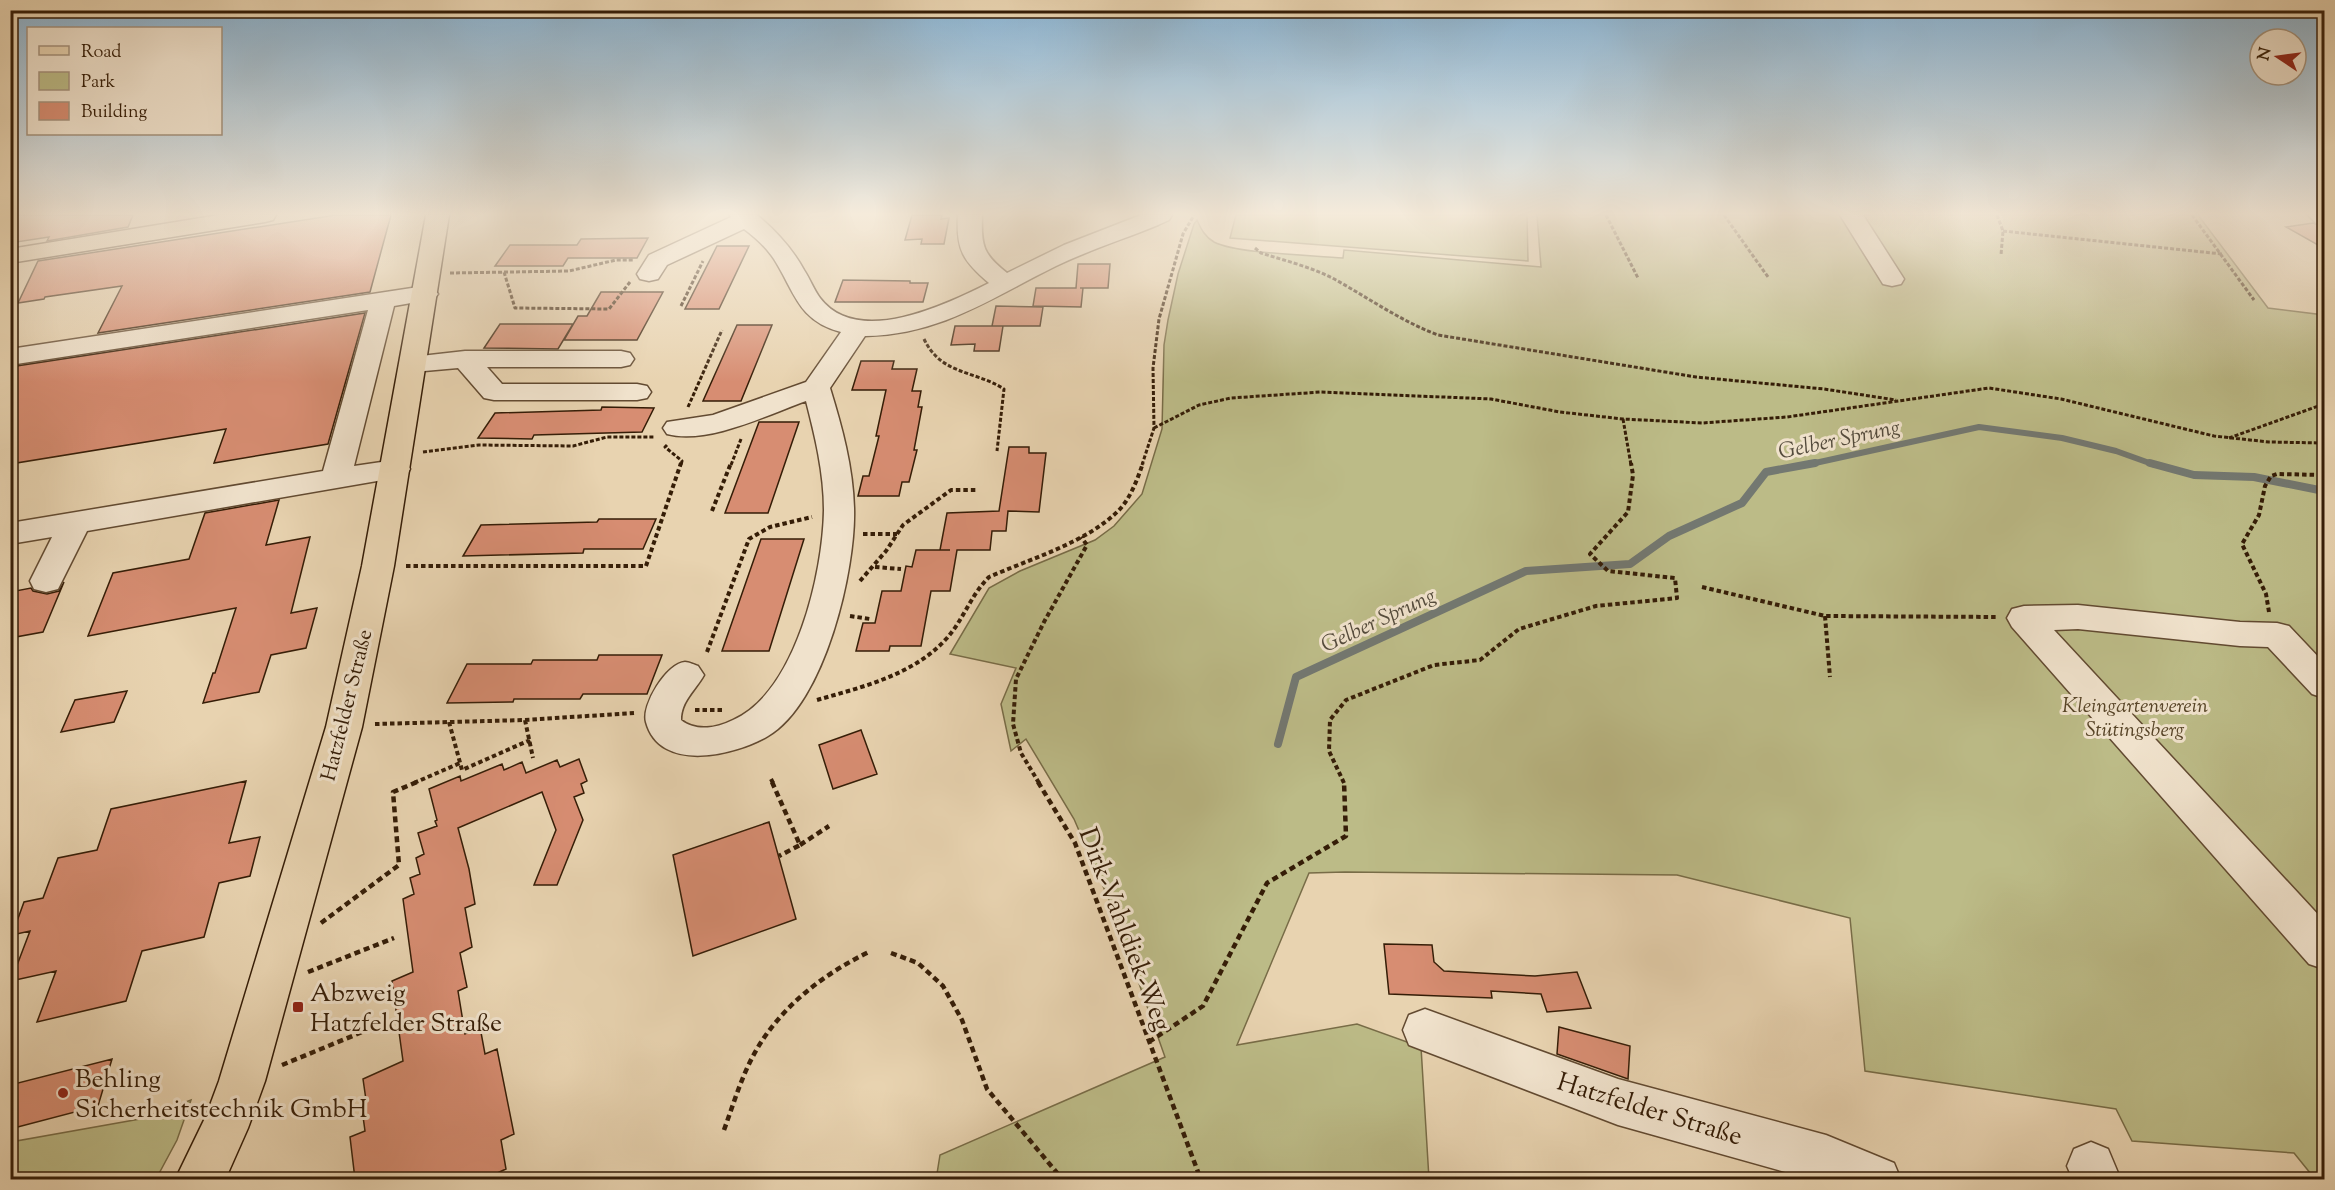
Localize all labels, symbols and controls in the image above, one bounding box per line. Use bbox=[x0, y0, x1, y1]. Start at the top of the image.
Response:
legend bbox=[27, 27, 222, 135]
north arrow bbox=[2248, 27, 2308, 87]
text: Road bbox=[81, 40, 121, 66]
text: N bbox=[2253, 45, 2279, 63]
text: Park bbox=[81, 70, 116, 96]
text: Building bbox=[81, 100, 147, 126]
water label: Gelber Sprung bbox=[1776, 412, 1904, 469]
water label: Gelber Sprung bbox=[1316, 581, 1443, 662]
street label: Hatzfelder Straße bbox=[315, 627, 381, 784]
park label: Kleingartenverein Stütingsberg bbox=[2062, 692, 2208, 746]
street label: Dirk-Vahldiek-Weg bbox=[1068, 823, 1179, 1037]
place label: Abzweig Hatzfelder Straße bbox=[310, 976, 502, 1043]
marker: Abzweig Hatzfelder Straße bbox=[291, 1000, 305, 1014]
place label: Behling Sicherheitstechnik GmbH bbox=[75, 1062, 368, 1129]
street label: Hatzfelder Straße bbox=[1552, 1065, 1747, 1156]
marker: Behling Sicherheitstechnik GmbH bbox=[56, 1086, 70, 1100]

